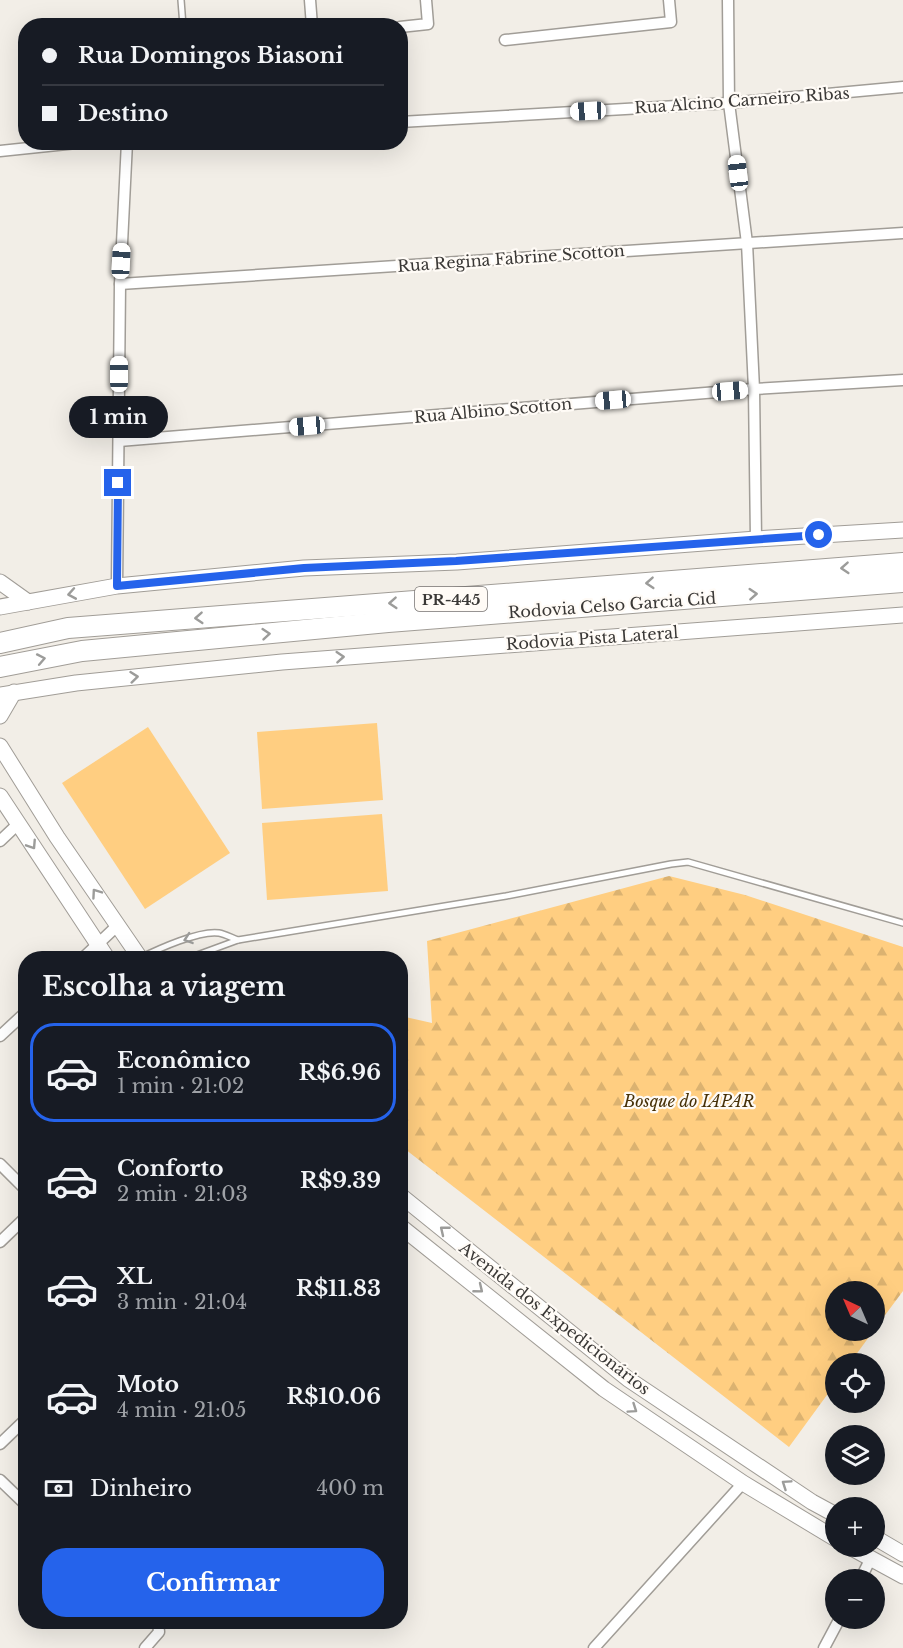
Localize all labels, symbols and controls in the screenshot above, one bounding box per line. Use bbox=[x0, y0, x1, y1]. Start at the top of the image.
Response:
text: Rua Domingos Biasoni bbox=[78, 42, 344, 69]
street label: Rua Alcino Carneiro Ribas bbox=[634, 82, 850, 118]
text: Destino bbox=[78, 100, 168, 127]
car bbox=[570, 101, 606, 121]
car bbox=[727, 154, 749, 192]
street label: Rua Regina Fabrine Scotton bbox=[397, 240, 625, 276]
car bbox=[111, 243, 131, 279]
car bbox=[110, 356, 128, 392]
car bbox=[711, 380, 749, 402]
car bbox=[594, 389, 632, 411]
street label: Rua Albino Scotton bbox=[413, 393, 573, 427]
callout: 1 min bbox=[68, 396, 168, 438]
text: 1 min bbox=[90, 405, 147, 429]
car bbox=[288, 415, 326, 437]
route end bbox=[104, 469, 131, 496]
route start bbox=[805, 521, 832, 548]
one-way arrow bbox=[840, 561, 849, 574]
one-way arrow bbox=[646, 576, 655, 589]
road number: PR-445 bbox=[415, 587, 487, 611]
one-way arrow bbox=[67, 588, 77, 600]
street label: Rodovia Celso Garcia Cid bbox=[507, 588, 717, 622]
one-way arrow bbox=[748, 588, 758, 601]
one-way arrow bbox=[389, 597, 398, 610]
one-way arrow bbox=[194, 611, 203, 624]
street label: Rodovia Pista Lateral bbox=[505, 622, 679, 654]
one-way arrow bbox=[261, 628, 270, 641]
one-way arrow bbox=[336, 651, 345, 664]
one-way arrow bbox=[36, 653, 46, 666]
one-way arrow bbox=[129, 671, 139, 684]
one-way arrow bbox=[25, 838, 36, 849]
one-way arrow bbox=[92, 888, 103, 899]
one-way arrow bbox=[183, 931, 194, 944]
text: Escolha a viagem bbox=[42, 970, 286, 1003]
icon: car bbox=[45, 1046, 99, 1100]
text: Econômico bbox=[117, 1047, 250, 1074]
text: R$6.96 bbox=[299, 1059, 381, 1086]
text: 1 min · 21:02 bbox=[117, 1074, 244, 1098]
park label: Bosque do IAPAR bbox=[623, 1091, 754, 1111]
icon: car bbox=[45, 1154, 99, 1208]
text: Conforto bbox=[117, 1155, 223, 1182]
text: R$9.39 bbox=[300, 1167, 381, 1194]
text: 2 min · 21:03 bbox=[117, 1182, 248, 1206]
one-way arrow bbox=[440, 1227, 451, 1238]
street label: Avenida dos Expedicionários bbox=[455, 1237, 654, 1399]
icon: car bbox=[45, 1262, 99, 1316]
text: XL bbox=[117, 1263, 152, 1290]
text: R$11.83 bbox=[296, 1275, 381, 1302]
one-way arrow bbox=[472, 1281, 483, 1292]
north arrow bbox=[825, 1281, 885, 1341]
map controls bbox=[825, 1281, 885, 1629]
text: 3 min · 21:04 bbox=[117, 1290, 247, 1314]
button: locate bbox=[825, 1353, 885, 1413]
icon: car bbox=[45, 1370, 99, 1424]
text: Moto bbox=[117, 1371, 179, 1398]
text: R$10.06 bbox=[286, 1383, 381, 1410]
text: 4 min · 21:05 bbox=[117, 1398, 246, 1422]
one-way arrow bbox=[626, 1402, 637, 1413]
button: layers bbox=[825, 1425, 885, 1485]
icon: cash bbox=[42, 1472, 75, 1505]
text: Dinheiro bbox=[90, 1475, 192, 1502]
text: 400 m bbox=[317, 1476, 384, 1500]
one-way arrow bbox=[782, 1480, 793, 1491]
button: + bbox=[825, 1497, 885, 1557]
button: Confirmar bbox=[42, 1548, 384, 1617]
button: − bbox=[825, 1569, 885, 1629]

